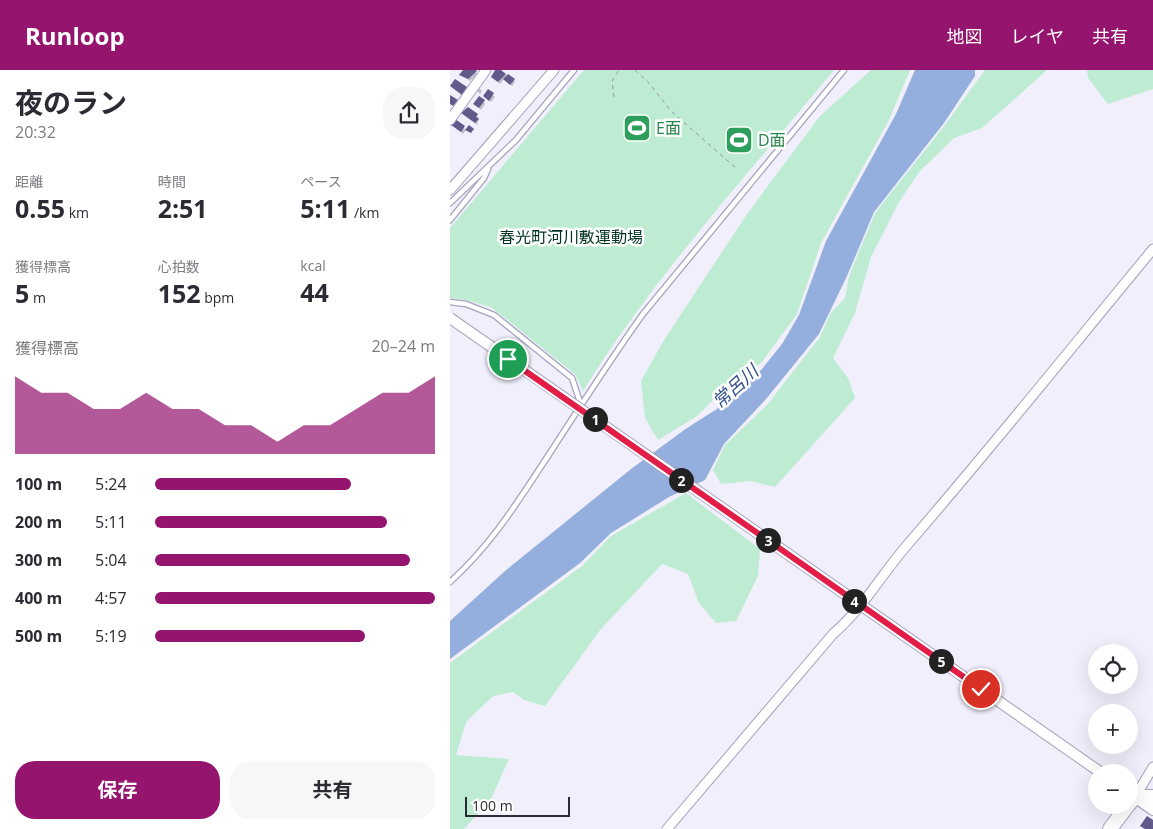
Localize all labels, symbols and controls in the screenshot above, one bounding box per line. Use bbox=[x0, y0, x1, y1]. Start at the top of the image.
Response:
text: Runloop bbox=[25, 19, 125, 52]
text: 地図 bbox=[947, 24, 983, 48]
text: レイヤ bbox=[1011, 24, 1064, 48]
text: 共有 bbox=[1092, 24, 1128, 48]
text: 夜のラン bbox=[15, 83, 127, 121]
button: share bbox=[383, 87, 435, 139]
sports icon: E面 bbox=[622, 113, 652, 143]
place label: E面 bbox=[656, 117, 681, 139]
text: 20:32 bbox=[15, 121, 56, 143]
sports icon: D面 bbox=[724, 125, 754, 155]
place label: D面 bbox=[758, 129, 786, 151]
text: 距離 bbox=[15, 172, 43, 191]
text: 時間 bbox=[158, 172, 186, 191]
text: ペース bbox=[300, 172, 342, 191]
text: 0.55 bbox=[15, 191, 65, 225]
text: 2:51 bbox=[158, 191, 208, 225]
text: 5:11 bbox=[300, 191, 350, 225]
text: km bbox=[65, 203, 89, 222]
text: /km bbox=[350, 203, 379, 222]
park label: 春光町河川敷運動場 bbox=[499, 226, 643, 248]
text: kcal bbox=[300, 256, 326, 275]
text: 獲得標高 bbox=[15, 257, 71, 276]
text: 心拍数 bbox=[158, 257, 200, 276]
text: 44 bbox=[300, 275, 329, 309]
text: 5 bbox=[15, 276, 29, 310]
text: 152 bbox=[158, 276, 201, 310]
text: m bbox=[29, 288, 46, 307]
text: bpm bbox=[201, 288, 234, 307]
text: 20–24 m bbox=[371, 335, 435, 357]
text: 獲得標高 bbox=[15, 337, 79, 359]
pin bbox=[487, 338, 529, 380]
icon: arrive bbox=[494, 345, 522, 373]
water label: 常呂川 bbox=[707, 358, 765, 413]
pin: 1 bbox=[582, 406, 608, 432]
text: 1 bbox=[591, 410, 600, 429]
pin: 2 bbox=[668, 468, 694, 492]
text: 2 bbox=[677, 471, 686, 490]
text: 100 m bbox=[15, 473, 62, 495]
text: 5:24 bbox=[95, 473, 127, 495]
text: 200 m bbox=[15, 511, 62, 533]
text: 5:11 bbox=[95, 511, 127, 533]
pin: 3 bbox=[756, 528, 780, 552]
text: 3 bbox=[764, 531, 773, 550]
text: 300 m bbox=[15, 549, 62, 571]
text: 5:04 bbox=[95, 549, 127, 571]
text: 400 m bbox=[15, 587, 62, 609]
text: 4:57 bbox=[95, 587, 127, 609]
pin: 4 bbox=[842, 588, 866, 614]
text: 4 bbox=[850, 592, 859, 611]
text: 500 m bbox=[15, 625, 62, 647]
text: 5:19 bbox=[95, 625, 127, 647]
map controls bbox=[1088, 644, 1138, 814]
button: locate bbox=[1088, 644, 1138, 694]
pin: 5 bbox=[928, 648, 954, 674]
text: 5 bbox=[937, 652, 946, 671]
pin bbox=[960, 668, 1002, 710]
icon: check bbox=[967, 675, 995, 703]
button: + bbox=[1088, 704, 1138, 754]
button: 保存 bbox=[15, 761, 220, 819]
button: 共有 bbox=[230, 761, 435, 819]
button: − bbox=[1088, 764, 1138, 814]
scale bar bbox=[465, 794, 570, 817]
text: 100 m bbox=[472, 796, 513, 815]

